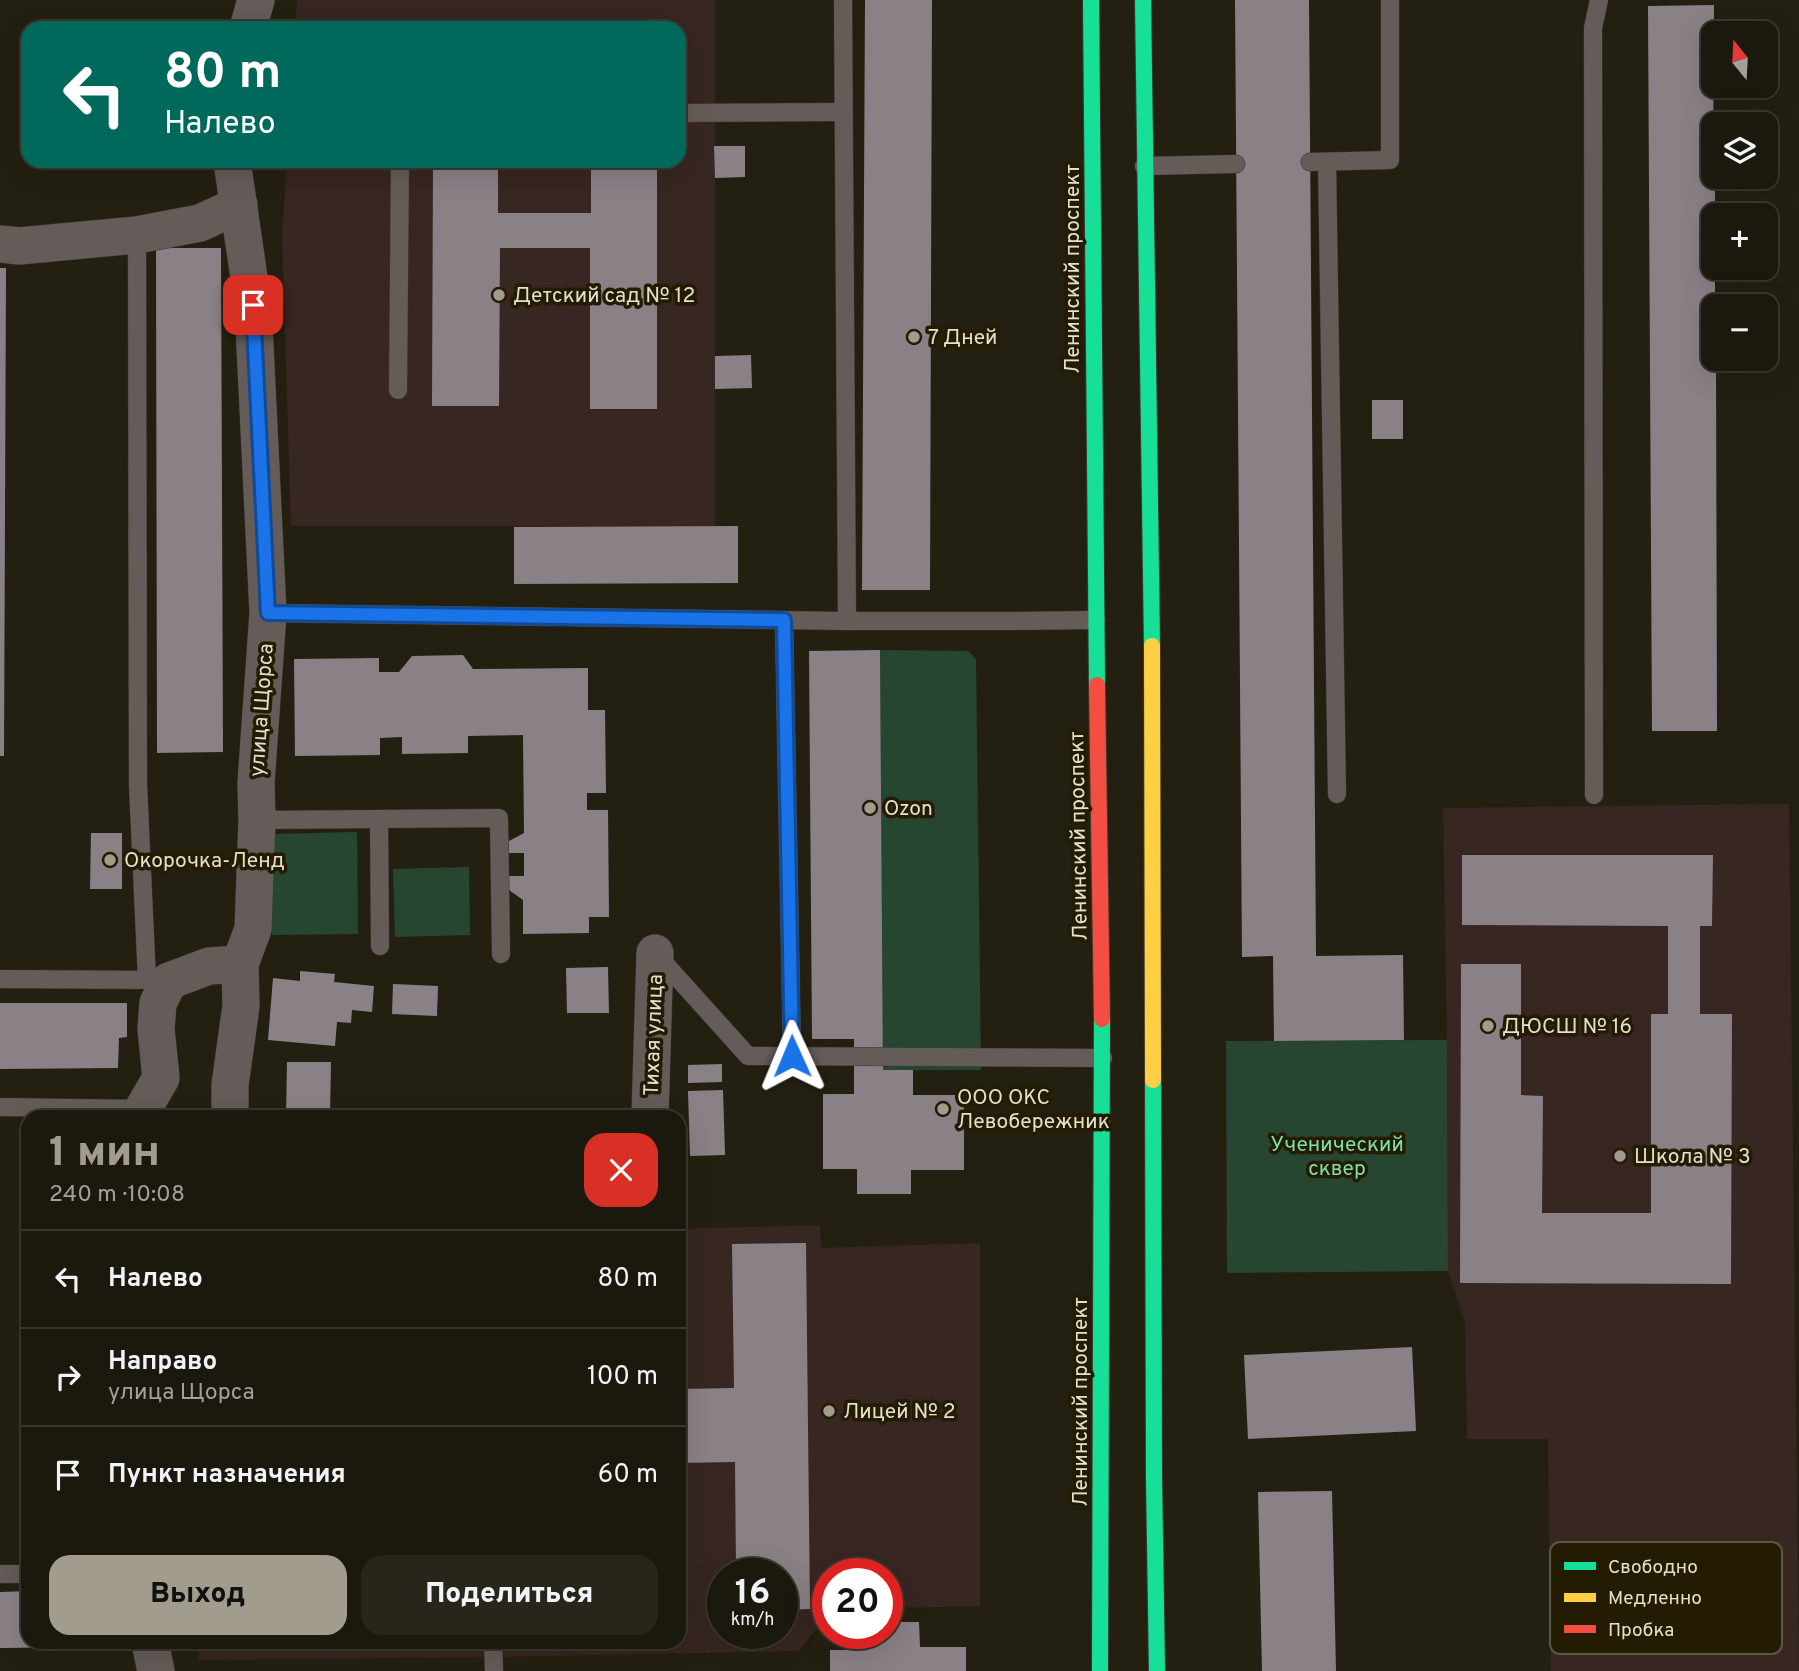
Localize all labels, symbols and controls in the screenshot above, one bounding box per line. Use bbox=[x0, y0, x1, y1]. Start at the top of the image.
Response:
north arrow bbox=[1701, 21, 1778, 98]
map controls bbox=[1701, 21, 1778, 371]
text: 80 m bbox=[164, 44, 281, 106]
icon: left bbox=[49, 49, 140, 140]
text: Налево bbox=[164, 105, 276, 145]
button: layers bbox=[1701, 112, 1778, 189]
street label: Ленинский проспект bbox=[1060, 164, 1087, 374]
button: + bbox=[1701, 203, 1778, 280]
pin bbox=[223, 275, 283, 335]
place label: Детский сад № 12 bbox=[513, 283, 695, 310]
icon: arrive bbox=[234, 286, 272, 324]
marker: Детский сад № 12 bbox=[491, 287, 507, 303]
button: − bbox=[1701, 294, 1778, 371]
place label: 7 Дней bbox=[928, 325, 997, 352]
marker: 7 Дней bbox=[906, 329, 922, 345]
street label: улица Щорса bbox=[244, 642, 281, 778]
street label: Ленинский проспект bbox=[1064, 731, 1095, 941]
place label: Ozon bbox=[884, 796, 933, 823]
marker: Ozon bbox=[862, 800, 878, 816]
place label: Окорочка-Ленд bbox=[124, 848, 285, 875]
marker: Окорочка-Ленд bbox=[102, 852, 118, 868]
street label: Тихая улица bbox=[639, 974, 670, 1096]
place label: ДЮСШ № 16 bbox=[1502, 1014, 1632, 1041]
marker: ДЮСШ № 16 bbox=[1480, 1018, 1496, 1034]
position arrow bbox=[755, 1019, 829, 1093]
place label: ООО ОКС Левобережник bbox=[957, 1085, 1110, 1136]
marker: ООО ОКС Левобережник bbox=[935, 1101, 951, 1117]
text: 1 мин bbox=[49, 1128, 160, 1181]
park label: Ученический сквер bbox=[1270, 1132, 1404, 1183]
button: close bbox=[584, 1133, 658, 1207]
place label: Школа № 3 bbox=[1634, 1144, 1751, 1171]
marker: Школа № 3 bbox=[1612, 1148, 1628, 1164]
text: 240 m · 10:08 bbox=[49, 1181, 185, 1210]
icon: left bbox=[49, 1260, 87, 1298]
text: Налево bbox=[108, 1263, 203, 1296]
text: 80 m bbox=[598, 1263, 658, 1296]
street label: Ленинский проспект bbox=[1068, 1297, 1095, 1507]
text: Направо bbox=[108, 1346, 217, 1379]
icon: right bbox=[49, 1358, 87, 1396]
text: 100 m bbox=[587, 1361, 658, 1394]
text: улица Щорса bbox=[108, 1379, 255, 1408]
place label: Лицей № 2 bbox=[843, 1399, 956, 1426]
marker: Лицей № 2 bbox=[821, 1403, 837, 1419]
icon: arrive bbox=[49, 1456, 87, 1494]
text: Пункт назначения bbox=[108, 1459, 346, 1492]
text: 60 m bbox=[598, 1459, 658, 1492]
legend bbox=[1550, 1542, 1782, 1654]
button: Выход bbox=[49, 1555, 347, 1635]
button: Поделиться bbox=[361, 1555, 658, 1635]
text: Свободно bbox=[1608, 1556, 1698, 1580]
speed limit sign: 20 bbox=[812, 1558, 903, 1649]
text: 16 bbox=[735, 1572, 770, 1616]
text: Медленно bbox=[1608, 1587, 1702, 1611]
text: km/h bbox=[731, 1609, 774, 1632]
text: Пробка bbox=[1608, 1619, 1674, 1643]

